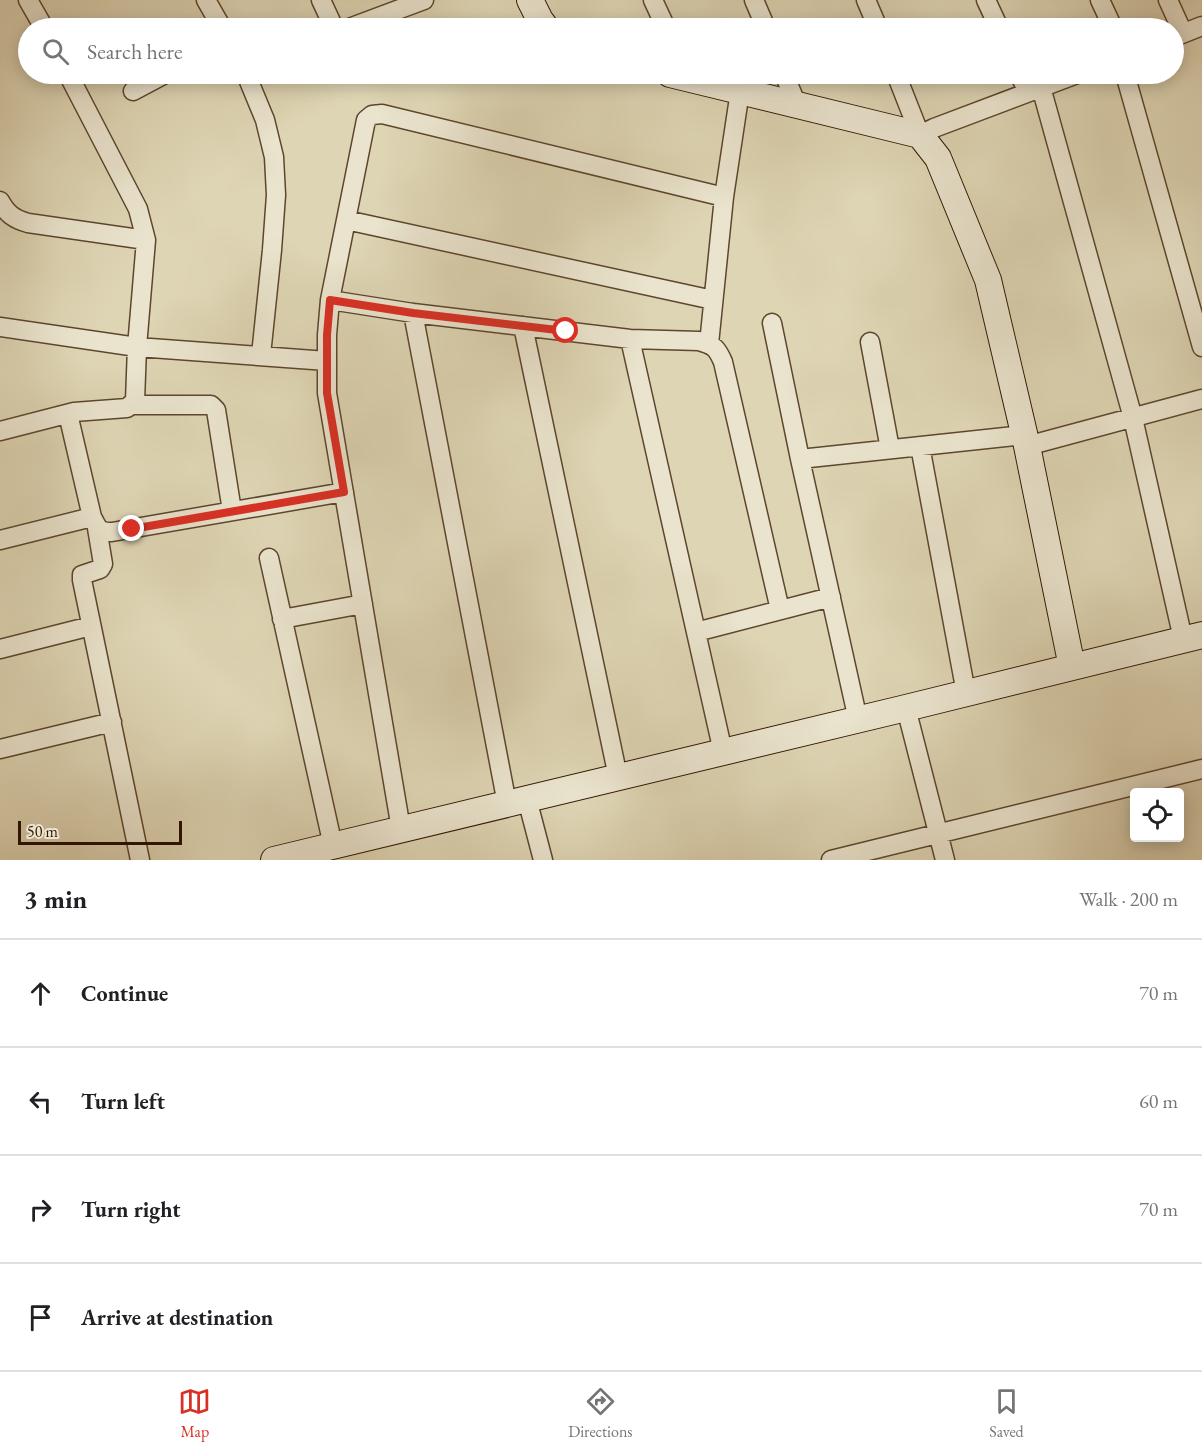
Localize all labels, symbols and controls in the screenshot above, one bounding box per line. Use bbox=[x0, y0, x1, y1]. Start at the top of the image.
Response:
search box bbox=[18, 18, 1184, 84]
icon: search bbox=[39, 35, 72, 68]
text: Search here bbox=[87, 37, 182, 66]
route start bbox=[552, 317, 578, 343]
route end bbox=[118, 515, 144, 541]
map controls bbox=[1130, 788, 1184, 842]
button: locate bbox=[1130, 788, 1184, 842]
scale bar bbox=[18, 818, 182, 846]
text: 50 m bbox=[27, 821, 58, 842]
text: 3 min bbox=[24, 882, 87, 916]
text: Walk · 200 m bbox=[1079, 886, 1178, 912]
icon: ahead bbox=[24, 977, 57, 1010]
text: Continue bbox=[81, 979, 168, 1008]
text: 70 m bbox=[1139, 980, 1178, 1006]
icon: left bbox=[24, 1085, 57, 1118]
text: Turn left bbox=[81, 1087, 165, 1116]
text: 60 m bbox=[1139, 1088, 1178, 1114]
icon: right bbox=[24, 1193, 57, 1226]
text: Turn right bbox=[81, 1195, 180, 1224]
text: 70 m bbox=[1139, 1196, 1178, 1222]
icon: arrive bbox=[24, 1301, 57, 1334]
text: Arrive at destination bbox=[81, 1303, 273, 1332]
tab: Map bbox=[178, 1385, 211, 1442]
tab: Directions bbox=[568, 1385, 633, 1442]
tab: Saved bbox=[989, 1385, 1024, 1442]

